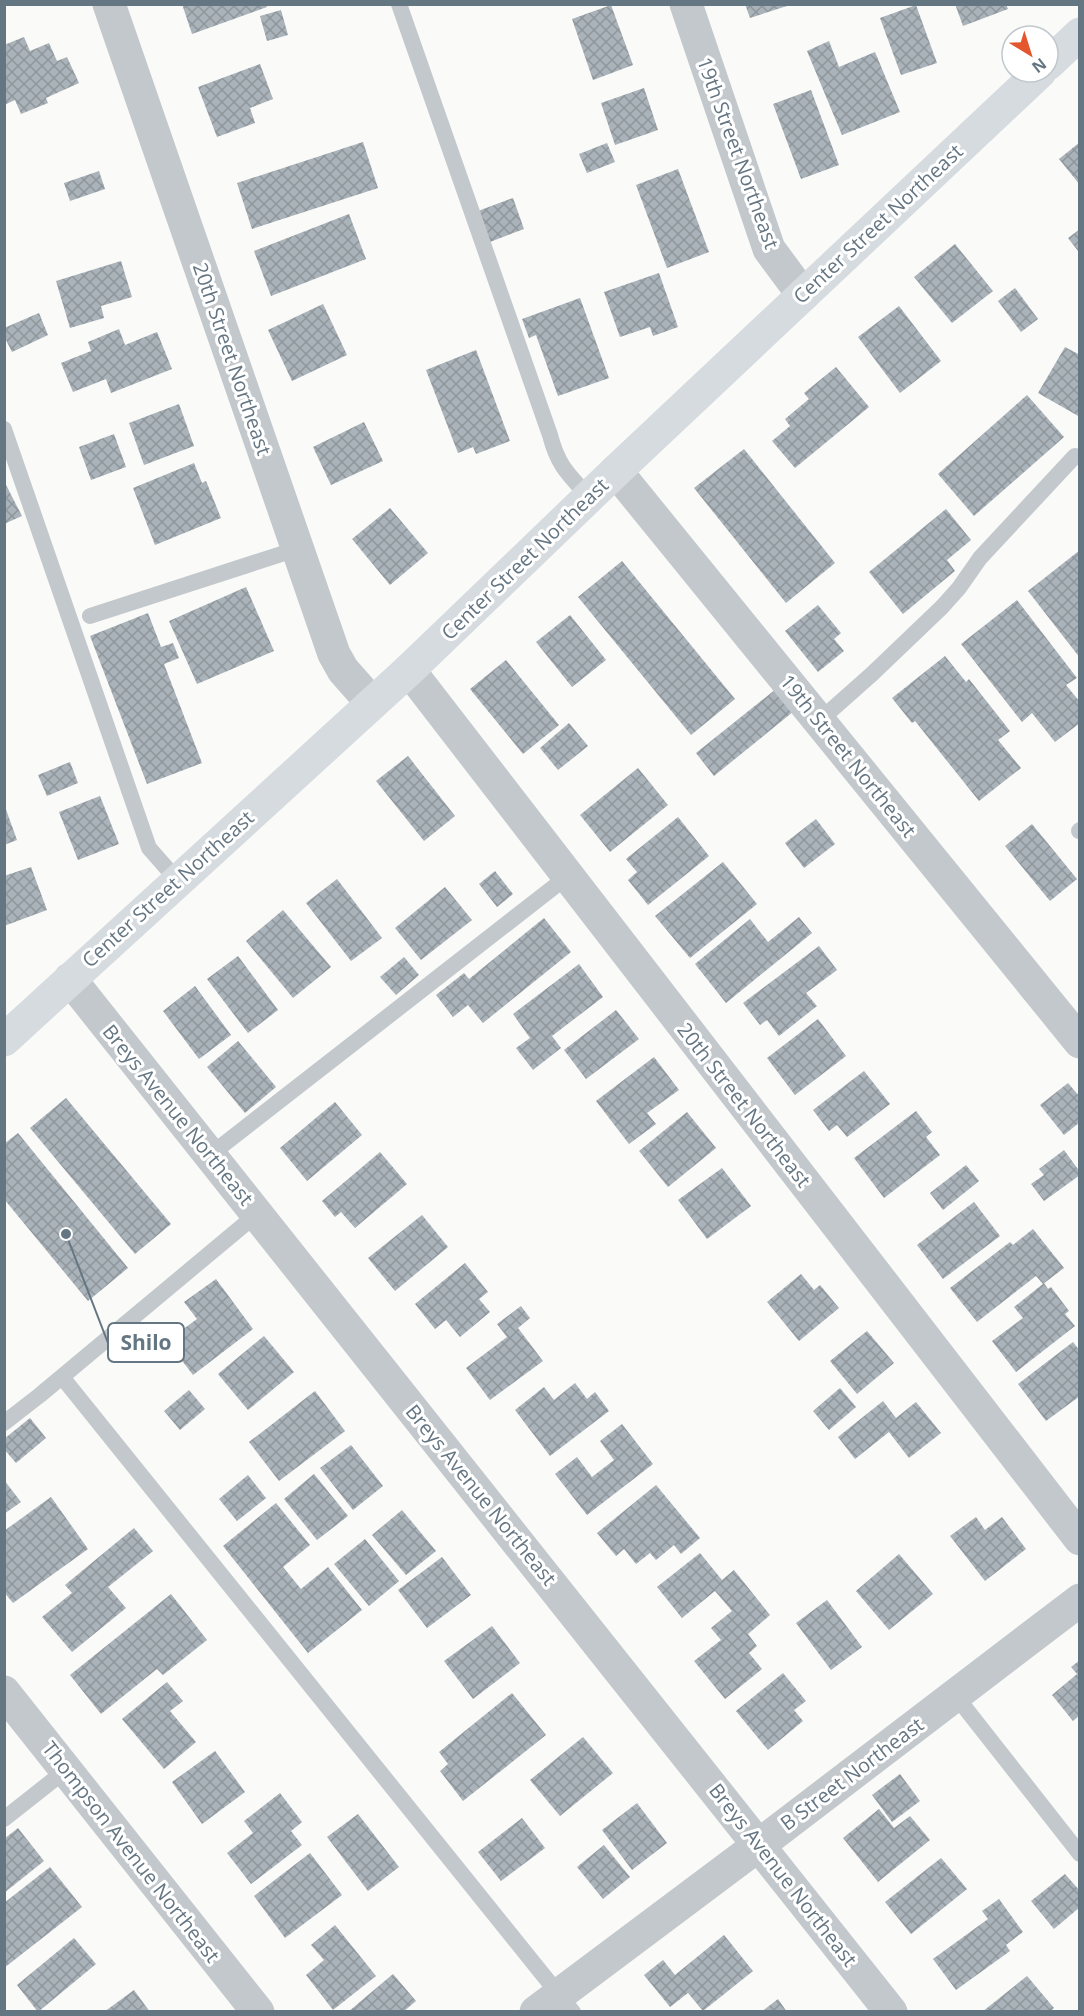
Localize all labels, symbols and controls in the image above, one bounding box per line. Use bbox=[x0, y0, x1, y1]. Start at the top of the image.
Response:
north arrow bbox=[1000, 24, 1060, 84]
street label: 19th Street Northeast bbox=[691, 53, 786, 252]
text: N bbox=[1027, 53, 1051, 78]
street label: Center Street Northeast bbox=[787, 138, 968, 309]
street label: 20th Street Northeast bbox=[187, 259, 278, 459]
street label: Center Street Northeast bbox=[435, 472, 614, 646]
street label: 19th Street Northeast bbox=[774, 669, 923, 843]
street label: Center Street Northeast bbox=[76, 804, 259, 973]
street label: 20th Street Northeast bbox=[672, 1017, 817, 1193]
street label: Breys Avenue Northeast bbox=[97, 1019, 260, 1211]
callout: Shilo bbox=[108, 1323, 184, 1362]
text: Shilo bbox=[120, 1328, 172, 1356]
street label: Breys Avenue Northeast bbox=[400, 1399, 563, 1591]
street label: B Street Northeast bbox=[775, 1711, 929, 1836]
street label: Thompson Avenue Northeast bbox=[37, 1736, 226, 1968]
street label: Breys Avenue Northeast bbox=[703, 1778, 863, 1972]

